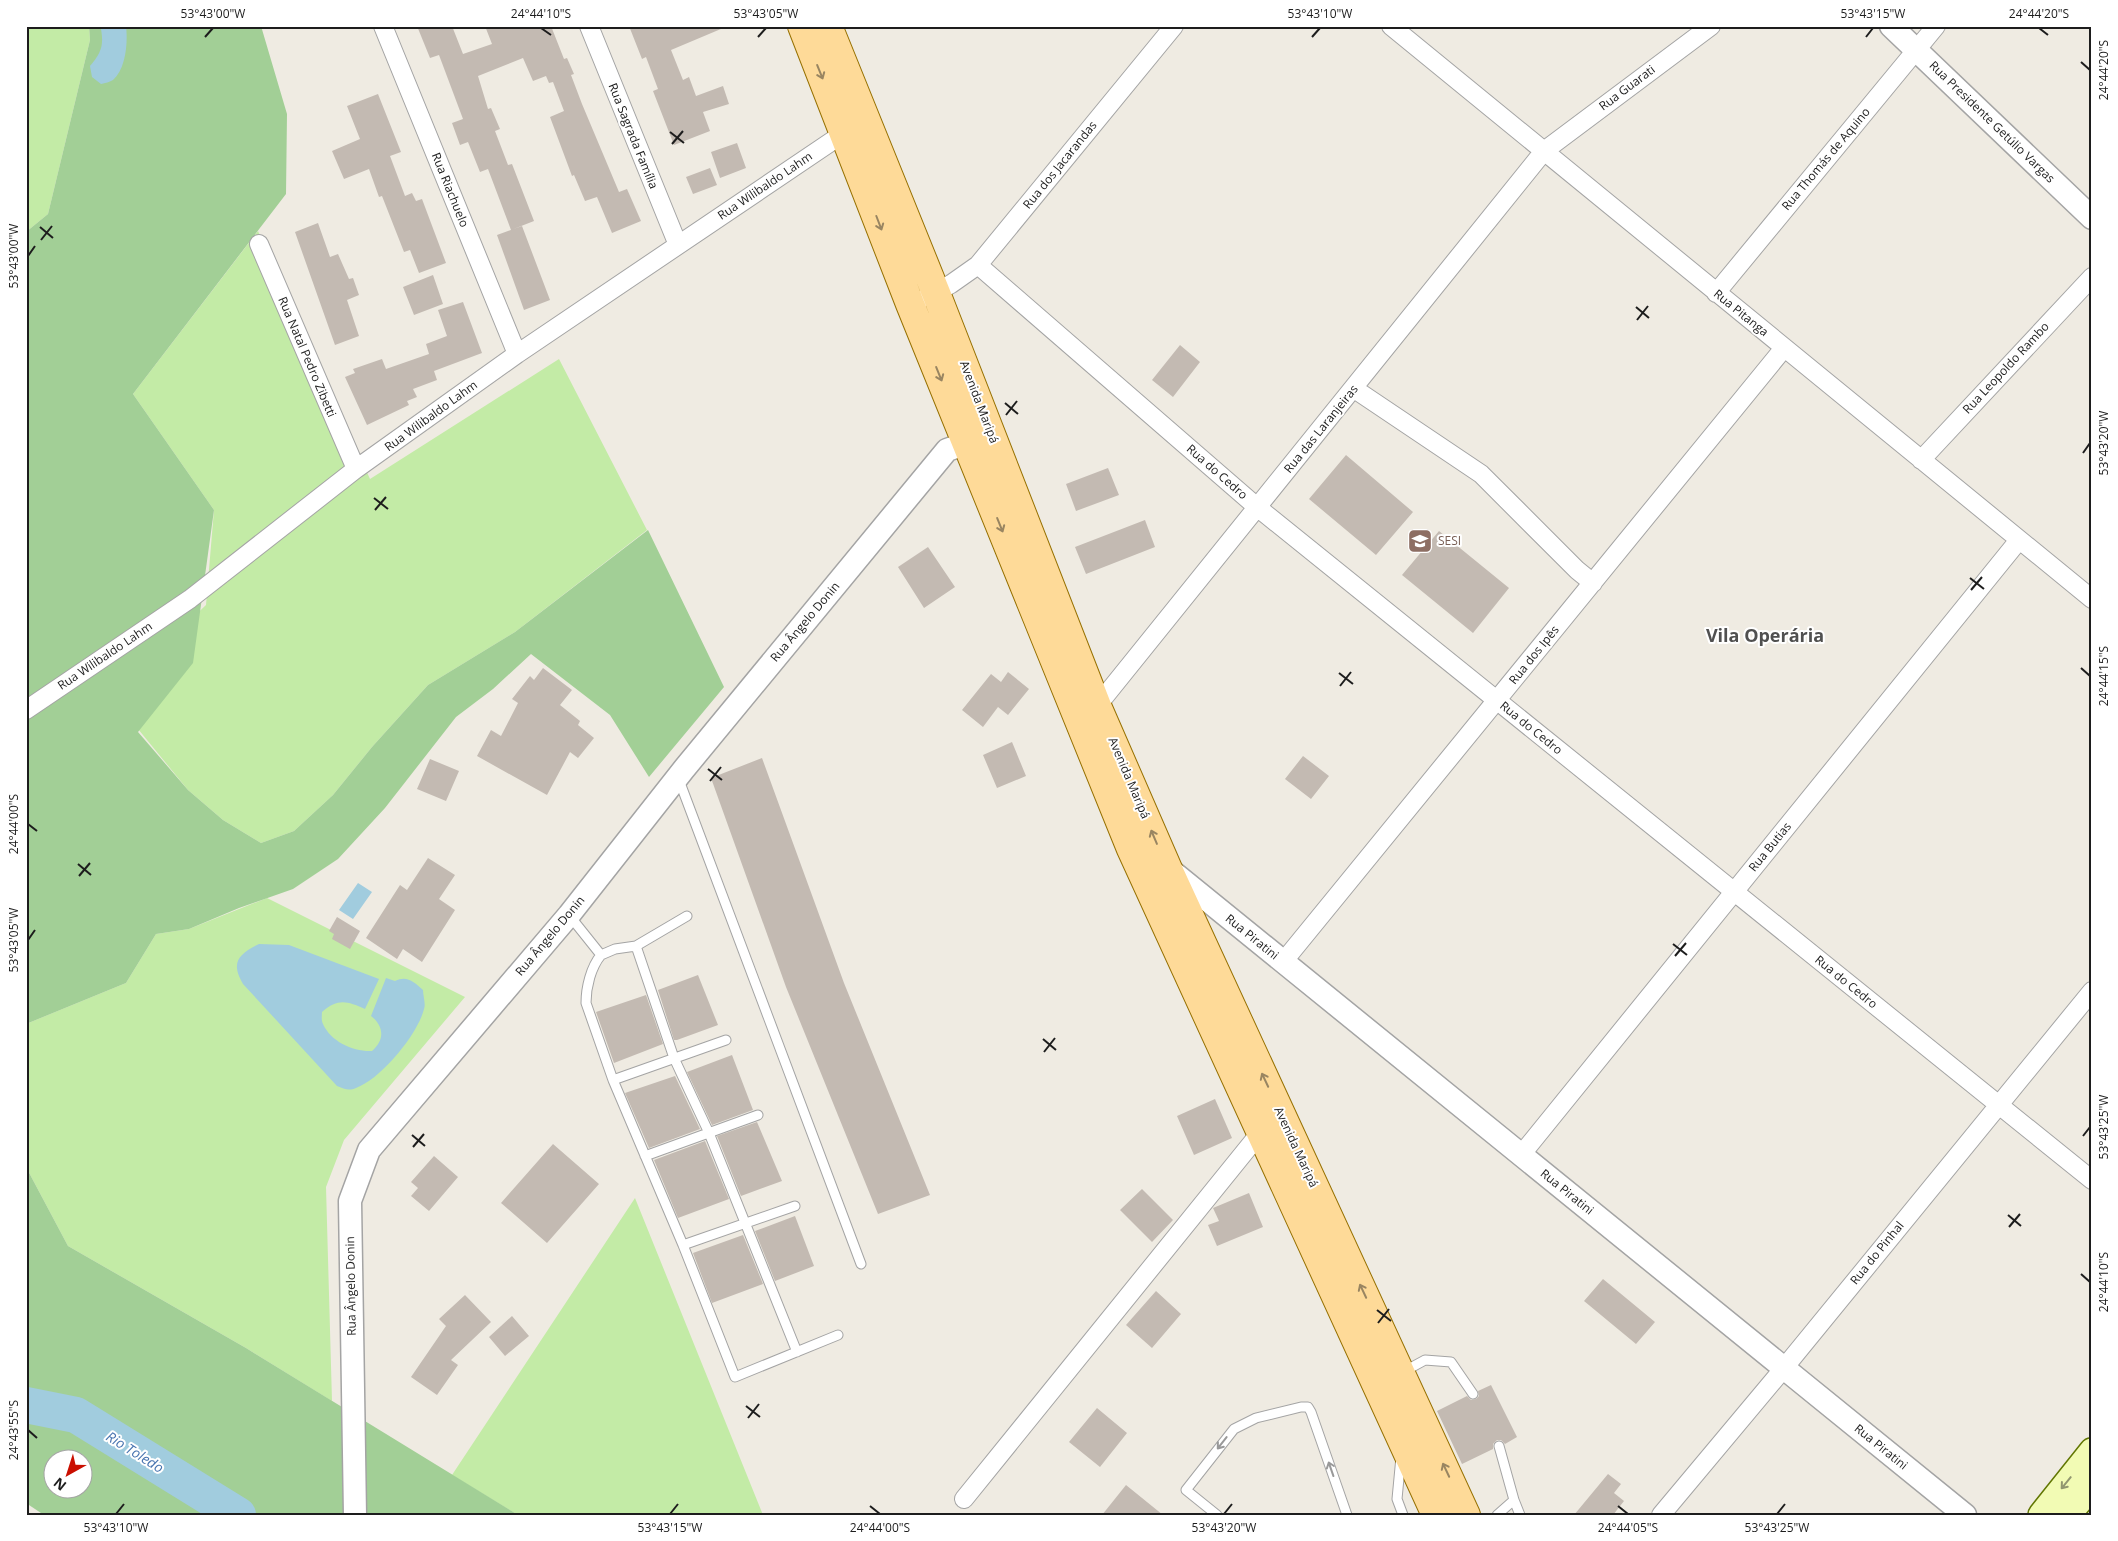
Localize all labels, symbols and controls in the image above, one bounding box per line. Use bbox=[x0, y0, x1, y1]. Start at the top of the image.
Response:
text: 53°43'00"W bbox=[181, 5, 245, 22]
text: 24°44'10"S bbox=[511, 5, 571, 22]
text: 53°43'05"W bbox=[734, 5, 798, 22]
text: 53°43'10"W bbox=[1288, 5, 1352, 22]
text: 53°43'15"W bbox=[1841, 5, 1905, 22]
text: 24°44'20"S bbox=[2009, 5, 2069, 22]
text: 24°44'20"S bbox=[2095, 40, 2112, 100]
street label: Rua Presidente Getúlio Vargas bbox=[1926, 57, 2059, 187]
street label: Rua Guarati bbox=[1595, 61, 1658, 114]
one-way arrow bbox=[816, 64, 825, 79]
street label: Rua Sagrada Família bbox=[604, 80, 662, 191]
street label: Rua Thomás de Aquino bbox=[1778, 104, 1874, 214]
street label: Rua dos Jacarandas bbox=[1019, 117, 1101, 212]
street label: Rua Wilibaldo Lahm bbox=[714, 148, 815, 224]
street label: Rua Riachuelo bbox=[428, 150, 473, 230]
one-way arrow bbox=[875, 215, 884, 230]
text: 53°43'00"W bbox=[5, 224, 22, 288]
street label: Rua Pitanga bbox=[1710, 285, 1772, 340]
street label: Rua Natal Pedro Zibetti bbox=[274, 294, 341, 420]
street label: Rua Leopoldo Rambo bbox=[1959, 318, 2053, 417]
street label: Avenida Maripá bbox=[956, 358, 1003, 446]
one-way arrow bbox=[934, 366, 944, 381]
street label: Rua Wilibaldo Lahm bbox=[381, 376, 481, 455]
street label: Rua das Laranjeiras bbox=[1280, 381, 1362, 477]
text: 53°43'20"W bbox=[2095, 411, 2112, 475]
street label: Rua do Cedro bbox=[1183, 440, 1252, 503]
one-way arrow bbox=[995, 517, 1005, 532]
school or university icon: SESI bbox=[1407, 528, 1433, 554]
place label: SESI bbox=[1438, 532, 1461, 549]
street label: Rua Ângelo Donin bbox=[766, 578, 843, 665]
street label: Rua Wilibaldo Lahm bbox=[54, 618, 155, 694]
street label: Rua dos Ipês bbox=[1505, 621, 1563, 688]
district label: Vila Operária bbox=[1706, 623, 1824, 647]
text: 24°44'15"S bbox=[2095, 646, 2112, 706]
street label: Rua do Cedro bbox=[1496, 697, 1566, 758]
street label: Avenida Maripá bbox=[1105, 734, 1154, 821]
text: 24°44'00"S bbox=[5, 794, 22, 854]
street label: Rua Butias bbox=[1744, 818, 1795, 875]
one-way arrow bbox=[1148, 830, 1158, 845]
street label: Rua Ângelo Donin bbox=[511, 892, 588, 979]
text: 53°43'05"W bbox=[5, 908, 22, 972]
street label: Rua Piratini bbox=[1222, 910, 1283, 963]
street label: Rua do Cedro bbox=[1811, 951, 1881, 1012]
one-way arrow bbox=[1260, 1073, 1270, 1088]
text: 53°43'25"W bbox=[2095, 1095, 2112, 1159]
street label: Avenida Maripá bbox=[1270, 1104, 1323, 1190]
street label: Rua Piratini bbox=[1537, 1165, 1598, 1218]
street label: Rua do Pinhal bbox=[1846, 1217, 1907, 1288]
street label: Rua Ângelo Donin bbox=[341, 1236, 360, 1336]
text: 24°44'10"S bbox=[2095, 1252, 2112, 1312]
one-way arrow bbox=[1358, 1284, 1367, 1299]
text: 24°43'55"S bbox=[5, 1400, 22, 1460]
street label: Rua Piratini bbox=[1851, 1420, 1912, 1473]
water label: Rio Toledo bbox=[103, 1426, 168, 1477]
one-way arrow bbox=[1217, 1436, 1228, 1449]
north arrow bbox=[42, 1448, 92, 1498]
one-way arrow bbox=[1326, 1461, 1336, 1477]
one-way arrow bbox=[1440, 1463, 1450, 1478]
text: N bbox=[49, 1474, 70, 1495]
one-way arrow bbox=[2061, 1476, 2072, 1489]
text: 53°43'10"W bbox=[84, 1519, 148, 1536]
text: 53°43'15"W bbox=[638, 1519, 702, 1536]
text: 24°44'00"S bbox=[850, 1519, 910, 1536]
text: 53°43'20"W bbox=[1192, 1519, 1256, 1536]
text: 24°44'05"S bbox=[1598, 1519, 1658, 1536]
text: 53°43'25"W bbox=[1745, 1519, 1809, 1536]

